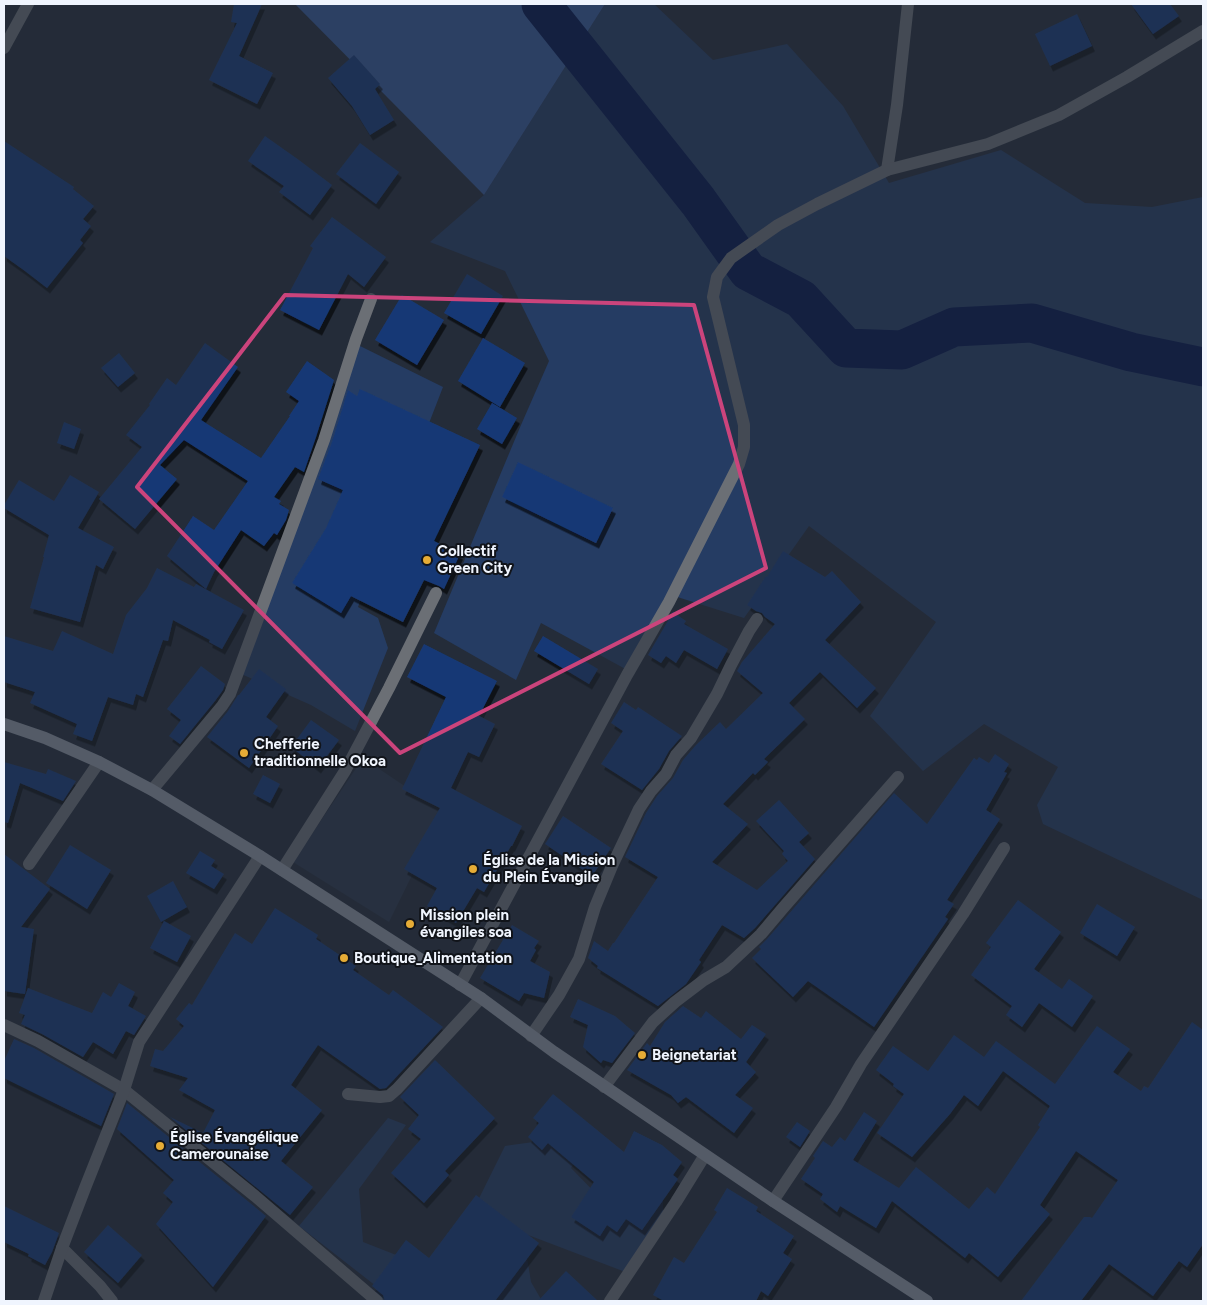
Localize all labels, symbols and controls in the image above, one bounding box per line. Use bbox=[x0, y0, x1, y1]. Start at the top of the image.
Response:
place label: Collectif Green City bbox=[437, 542, 512, 577]
marker: Collectif Green City bbox=[421, 554, 433, 566]
place label: Chefferie traditionnelle Okoa bbox=[254, 735, 386, 770]
marker: Chefferie traditionnelle Okoa bbox=[238, 747, 250, 759]
place label: Église de la Mission du Plein Évangile bbox=[483, 851, 615, 886]
marker: Église de la Mission du Plein Évangile bbox=[467, 863, 479, 875]
place label: Mission plein évangiles soa bbox=[420, 906, 512, 941]
marker: Mission plein évangiles soa bbox=[404, 918, 416, 930]
place label: Boutique_Alimentation bbox=[354, 949, 512, 967]
marker: Boutique_Alimentation bbox=[338, 952, 350, 964]
place label: Beignetariat bbox=[652, 1046, 737, 1064]
marker: Beignetariat bbox=[636, 1049, 648, 1061]
place label: Église Évangélique Camerounaise bbox=[170, 1128, 299, 1163]
marker: Église Évangélique Camerounaise bbox=[154, 1140, 166, 1152]

